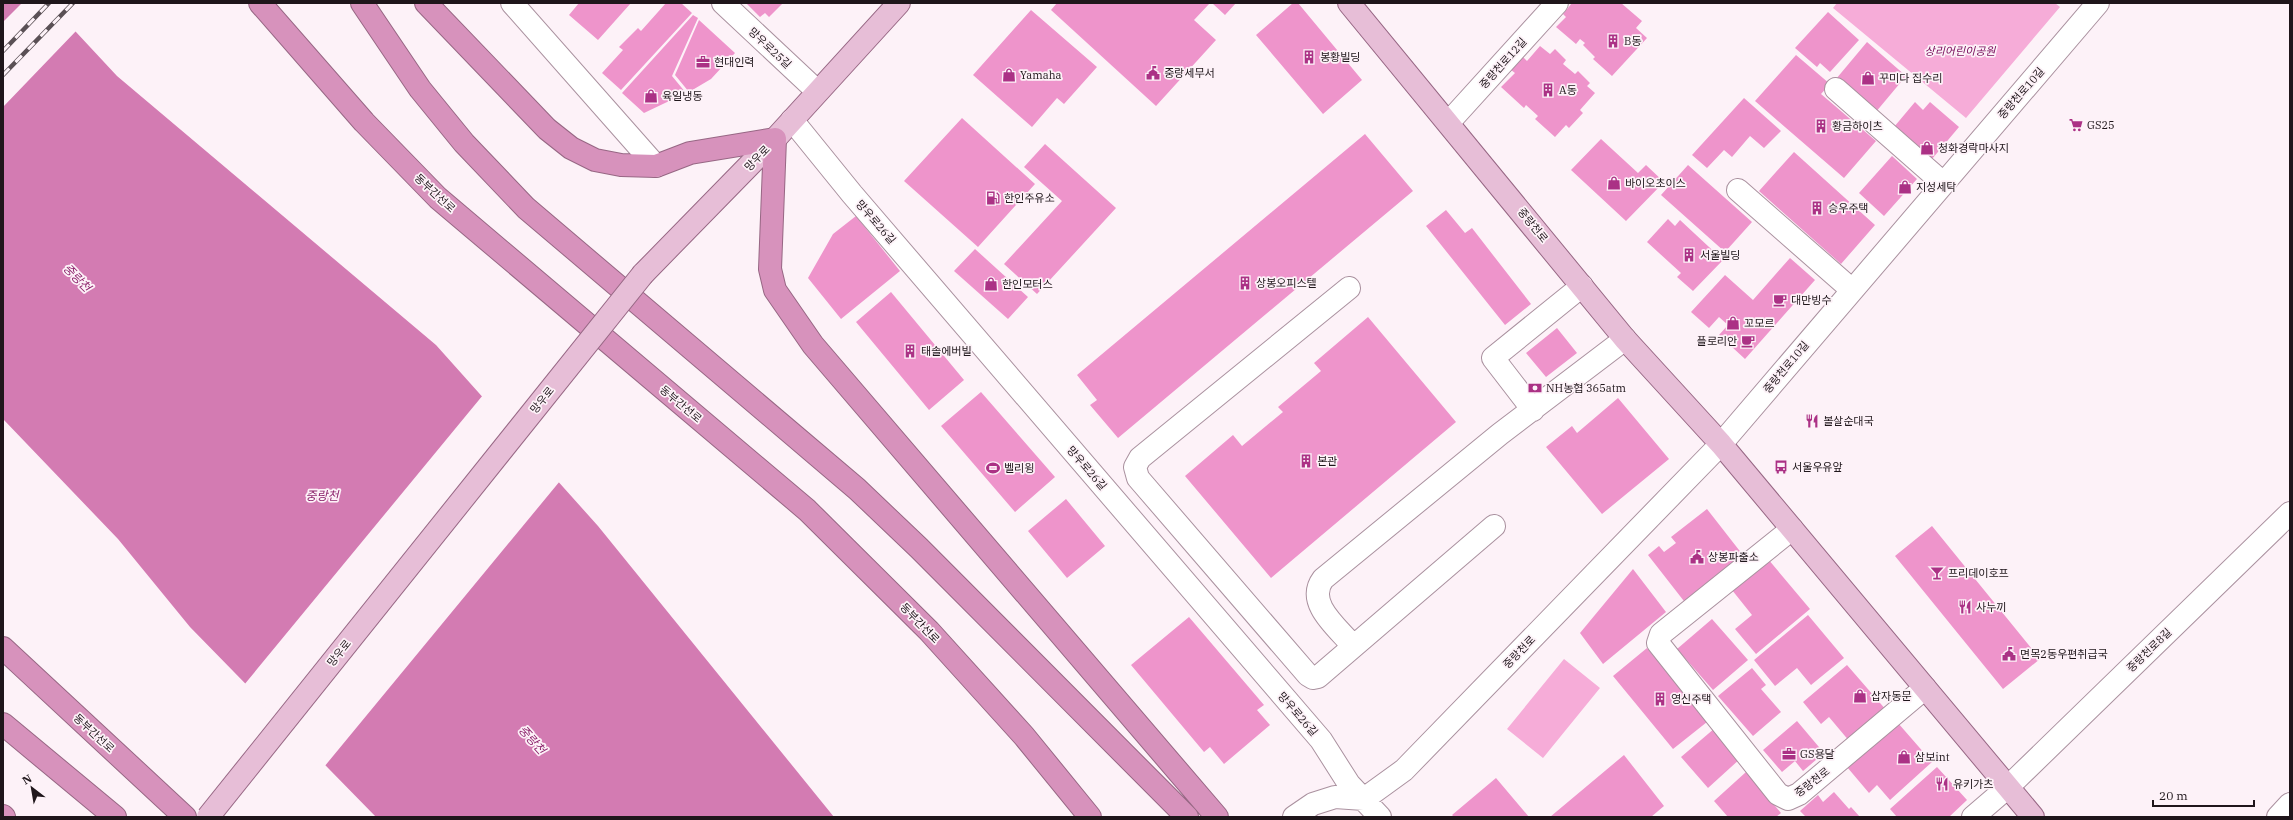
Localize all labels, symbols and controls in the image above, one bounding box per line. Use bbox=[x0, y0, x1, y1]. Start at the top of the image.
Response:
street label: 망우로25길 bbox=[746, 25, 794, 71]
building icon: B동 bbox=[1605, 33, 1621, 49]
place label: B동 bbox=[1624, 34, 1642, 48]
street label: 중랑천로12길 bbox=[1476, 35, 1530, 91]
park label: 상리어린이공원 bbox=[1925, 44, 1996, 58]
building icon: 봉황빌딩 bbox=[1301, 49, 1317, 65]
place label: 봉황빌딩 bbox=[1320, 50, 1360, 64]
office icon: 현대인력 bbox=[695, 54, 711, 70]
place label: 현대인력 bbox=[714, 55, 754, 69]
street label: 중랑천로10길 bbox=[1995, 64, 2047, 122]
public building icon: 중랑세무서 bbox=[1145, 65, 1161, 81]
place label: 중랑세무서 bbox=[1164, 66, 1215, 80]
shop icon: Yamaha bbox=[1001, 67, 1017, 83]
place label: Yamaha bbox=[1020, 68, 1062, 82]
shop icon: 꾸미다 집수리 bbox=[1860, 70, 1876, 86]
place label: 꾸미다 집수리 bbox=[1879, 71, 1942, 85]
building icon: A동 bbox=[1540, 82, 1556, 98]
place label: A동 bbox=[1559, 83, 1577, 97]
shop icon: 육일냉동 bbox=[643, 88, 659, 104]
place label: 육일냉동 bbox=[662, 89, 702, 103]
supermarket icon: GS25 bbox=[2068, 117, 2084, 133]
building icon: 황금하이츠 bbox=[1813, 118, 1829, 134]
place label: GS25 bbox=[2087, 118, 2115, 132]
place label: 황금하이츠 bbox=[1832, 119, 1883, 133]
shop icon: 청화경락마사지 bbox=[1919, 140, 1935, 156]
place label: 청화경락마사지 bbox=[1938, 141, 2009, 155]
street label: 망우로 bbox=[741, 142, 773, 174]
street label: 동부간선로 bbox=[412, 171, 458, 215]
shop icon: 바이오초이스 bbox=[1606, 175, 1622, 191]
place label: 바이오초이스 bbox=[1625, 176, 1686, 190]
shop icon: 지성세탁 bbox=[1897, 179, 1913, 195]
place label: 지성세탁 bbox=[1916, 180, 1956, 194]
fuel station icon: 한인주유소 bbox=[985, 190, 1001, 206]
place label: 한인주유소 bbox=[1004, 191, 1055, 205]
street label: 망우로26길 bbox=[853, 197, 899, 247]
building icon: 승우주택 bbox=[1809, 200, 1825, 216]
place label: 승우주택 bbox=[1828, 201, 1868, 215]
street label: 중랑천로 bbox=[1515, 205, 1551, 245]
building icon: 서울빌딩 bbox=[1681, 247, 1697, 263]
place label: 서울빌딩 bbox=[1700, 248, 1740, 262]
water label: 중랑천 bbox=[60, 261, 96, 296]
building icon: 상봉오피스텔 bbox=[1237, 275, 1253, 291]
shop icon: 한인모터스 bbox=[983, 276, 999, 292]
place label: 상봉오피스텔 bbox=[1256, 276, 1317, 290]
place label: 한인모터스 bbox=[1002, 277, 1053, 291]
cafe icon: 대만빙수 bbox=[1772, 292, 1788, 308]
place label: 대만빙수 bbox=[1791, 293, 1831, 307]
shop icon: 꼬모르 bbox=[1725, 315, 1741, 331]
place label: 꼬모르 bbox=[1744, 316, 1774, 330]
cafe icon: 플로리안 bbox=[1740, 333, 1756, 349]
place label: 플로리안 bbox=[1697, 334, 1737, 348]
street label: 중랑천로10길 bbox=[1760, 338, 1812, 396]
building icon: 태솔에버빌 bbox=[902, 343, 918, 359]
place label: 태솔에버빌 bbox=[921, 344, 972, 358]
bank icon: NH농협 365atm bbox=[1527, 380, 1543, 396]
place label: NH농협 365atm bbox=[1546, 381, 1627, 395]
street label: 동부간선로 bbox=[657, 382, 705, 426]
street label: 망우로 bbox=[527, 384, 557, 416]
restaurant icon: 볼살순대국 bbox=[1804, 413, 1820, 429]
place label: 볼살순대국 bbox=[1823, 414, 1874, 428]
street label: 망우로26길 bbox=[1064, 443, 1110, 493]
building icon: 본관 bbox=[1298, 453, 1314, 469]
place label: 본관 bbox=[1317, 454, 1337, 468]
bus stop icon: 서울우유앞 bbox=[1773, 459, 1789, 475]
sports icon: 벨리윙 bbox=[985, 460, 1001, 476]
place label: 서울우유앞 bbox=[1792, 460, 1843, 474]
place label: 벨리윙 bbox=[1004, 461, 1034, 475]
water label: 중랑천 bbox=[305, 488, 341, 503]
public building icon: 상봉파출소 bbox=[1689, 549, 1705, 565]
place label: 상봉파출소 bbox=[1708, 550, 1759, 564]
bar icon: 프리데이호프 bbox=[1929, 565, 1945, 581]
place label: 프리데이호프 bbox=[1948, 566, 2009, 580]
restaurant icon: 사누끼 bbox=[1957, 599, 1973, 615]
street label: 동부간선로 bbox=[897, 600, 943, 646]
place label: 사누끼 bbox=[1976, 600, 2006, 614]
street label: 중랑천로8길 bbox=[2124, 625, 2174, 675]
street label: 중랑천로 bbox=[1500, 633, 1538, 671]
street label: 망우로 bbox=[324, 637, 354, 669]
public building icon: 면목2동우편취급국 bbox=[2001, 646, 2017, 662]
place label: 면목2동우편취급국 bbox=[2020, 647, 2108, 661]
shop icon: 삽자동문 bbox=[1852, 688, 1868, 704]
street label: 망우로26길 bbox=[1275, 689, 1321, 739]
place label: 삽자동문 bbox=[1871, 689, 1911, 703]
building icon: 영신주택 bbox=[1652, 691, 1668, 707]
place label: 영신주택 bbox=[1671, 692, 1711, 706]
street label: 동부간선로 bbox=[71, 711, 117, 755]
water label: 중랑천 bbox=[516, 722, 550, 758]
office icon: GS용달 bbox=[1781, 746, 1797, 762]
place label: GS용달 bbox=[1800, 747, 1835, 761]
shop icon: 삼보int bbox=[1896, 749, 1912, 765]
place label: 삼보int bbox=[1915, 750, 1950, 764]
street label: 중랑천로 bbox=[1792, 764, 1832, 800]
north arrow bbox=[12, 768, 52, 808]
text: N bbox=[20, 771, 34, 788]
restaurant icon: 유키가츠 bbox=[1934, 776, 1950, 792]
place label: 유키가츠 bbox=[1953, 777, 1993, 791]
scale bar bbox=[2153, 782, 2254, 808]
text: 20 m bbox=[2159, 788, 2188, 803]

